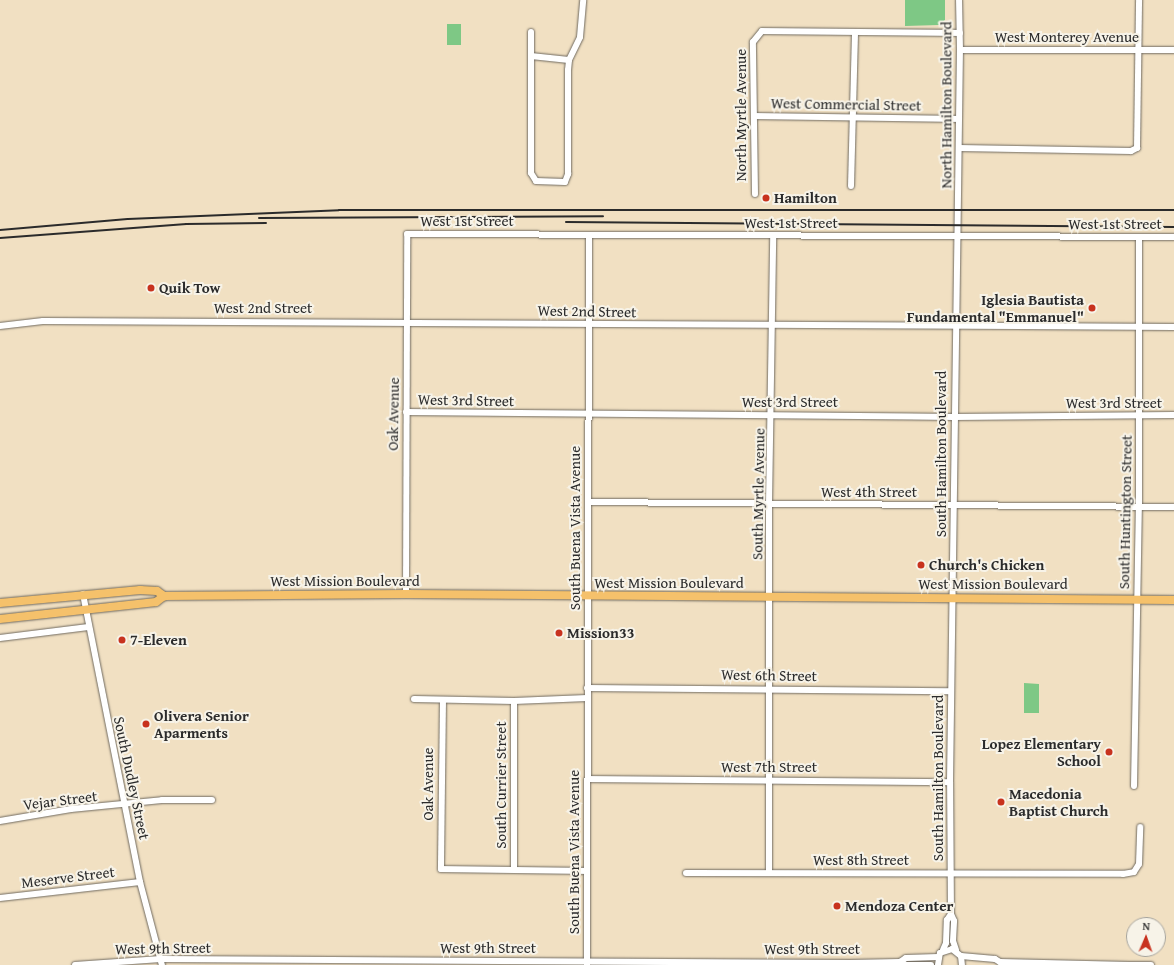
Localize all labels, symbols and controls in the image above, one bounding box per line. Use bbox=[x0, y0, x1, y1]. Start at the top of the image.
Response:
street label: North Hamilton Boulevard bbox=[937, 22, 955, 188]
street label: West Monterey Avenue bbox=[995, 28, 1139, 46]
street label: North Myrtle Avenue bbox=[732, 49, 750, 181]
street label: West Commercial Street bbox=[771, 94, 921, 114]
place label: Hamilton bbox=[774, 189, 837, 207]
marker: Hamilton bbox=[761, 193, 771, 203]
street label: West 1st Street bbox=[420, 212, 514, 230]
street label: West 1st Street bbox=[744, 214, 838, 232]
street label: West 1st Street bbox=[1068, 215, 1162, 233]
place label: Quik Tow bbox=[159, 279, 220, 297]
marker: Quik Tow bbox=[146, 283, 156, 293]
place label: Iglesia Bautista Fundamental "Emmanuel" bbox=[907, 290, 1084, 325]
street label: West 2nd Street bbox=[214, 299, 312, 317]
street label: West 2nd Street bbox=[538, 301, 636, 321]
marker: Iglesia Bautista Fundamental "Emmanuel" bbox=[1087, 303, 1097, 313]
street label: South Hamilton Boulevard bbox=[932, 371, 950, 537]
street label: Oak Avenue bbox=[383, 377, 403, 451]
street label: West 3rd Street bbox=[418, 390, 514, 410]
street label: West 3rd Street bbox=[742, 393, 838, 411]
street label: West 3rd Street bbox=[1066, 394, 1162, 412]
street label: South Myrtle Avenue bbox=[748, 428, 768, 560]
street label: South Huntington Street bbox=[1115, 435, 1135, 589]
street label: South Buena Vista Avenue bbox=[566, 446, 584, 610]
street label: West 4th Street bbox=[821, 483, 917, 501]
place label: Church's Chicken bbox=[929, 556, 1044, 574]
marker: Church's Chicken bbox=[916, 560, 926, 570]
street label: West Mission Boulevard bbox=[270, 572, 420, 590]
street label: West Mission Boulevard bbox=[594, 574, 744, 592]
street label: West Mission Boulevard bbox=[918, 575, 1068, 593]
place label: Mission33 bbox=[567, 624, 634, 642]
marker: Mission33 bbox=[554, 628, 564, 638]
place label: 7-Eleven bbox=[130, 631, 187, 649]
marker: 7-Eleven bbox=[117, 635, 127, 645]
street label: West 6th Street bbox=[721, 665, 817, 685]
street label: South Hamilton Boulevard bbox=[929, 695, 947, 861]
place label: Olivera Senior Aparments bbox=[154, 706, 249, 741]
street label: South Dudley Street bbox=[110, 715, 154, 841]
marker: Olivera Senior Aparments bbox=[141, 719, 151, 729]
street label: South Currier Street bbox=[492, 721, 510, 849]
place label: Lopez Elementary School bbox=[982, 734, 1101, 769]
street label: Oak Avenue bbox=[419, 747, 437, 821]
marker: Lopez Elementary School bbox=[1104, 747, 1114, 757]
street label: West 7th Street bbox=[721, 758, 817, 776]
street label: South Buena Vista Avenue bbox=[565, 770, 583, 934]
place label: Macedonia Baptist Church bbox=[1009, 784, 1108, 819]
street label: Vejar Street bbox=[22, 787, 98, 813]
marker: Macedonia Baptist Church bbox=[996, 797, 1006, 807]
street label: West 8th Street bbox=[813, 851, 909, 869]
street label: Meserve Street bbox=[20, 862, 116, 892]
place label: Mendoza Center bbox=[845, 897, 954, 915]
marker: Mendoza Center bbox=[832, 901, 842, 911]
north arrow bbox=[1126, 917, 1166, 957]
text: N bbox=[1142, 918, 1150, 934]
street label: West 9th Street bbox=[115, 938, 211, 958]
street label: West 9th Street bbox=[440, 939, 536, 957]
street label: West 9th Street bbox=[764, 940, 860, 958]

